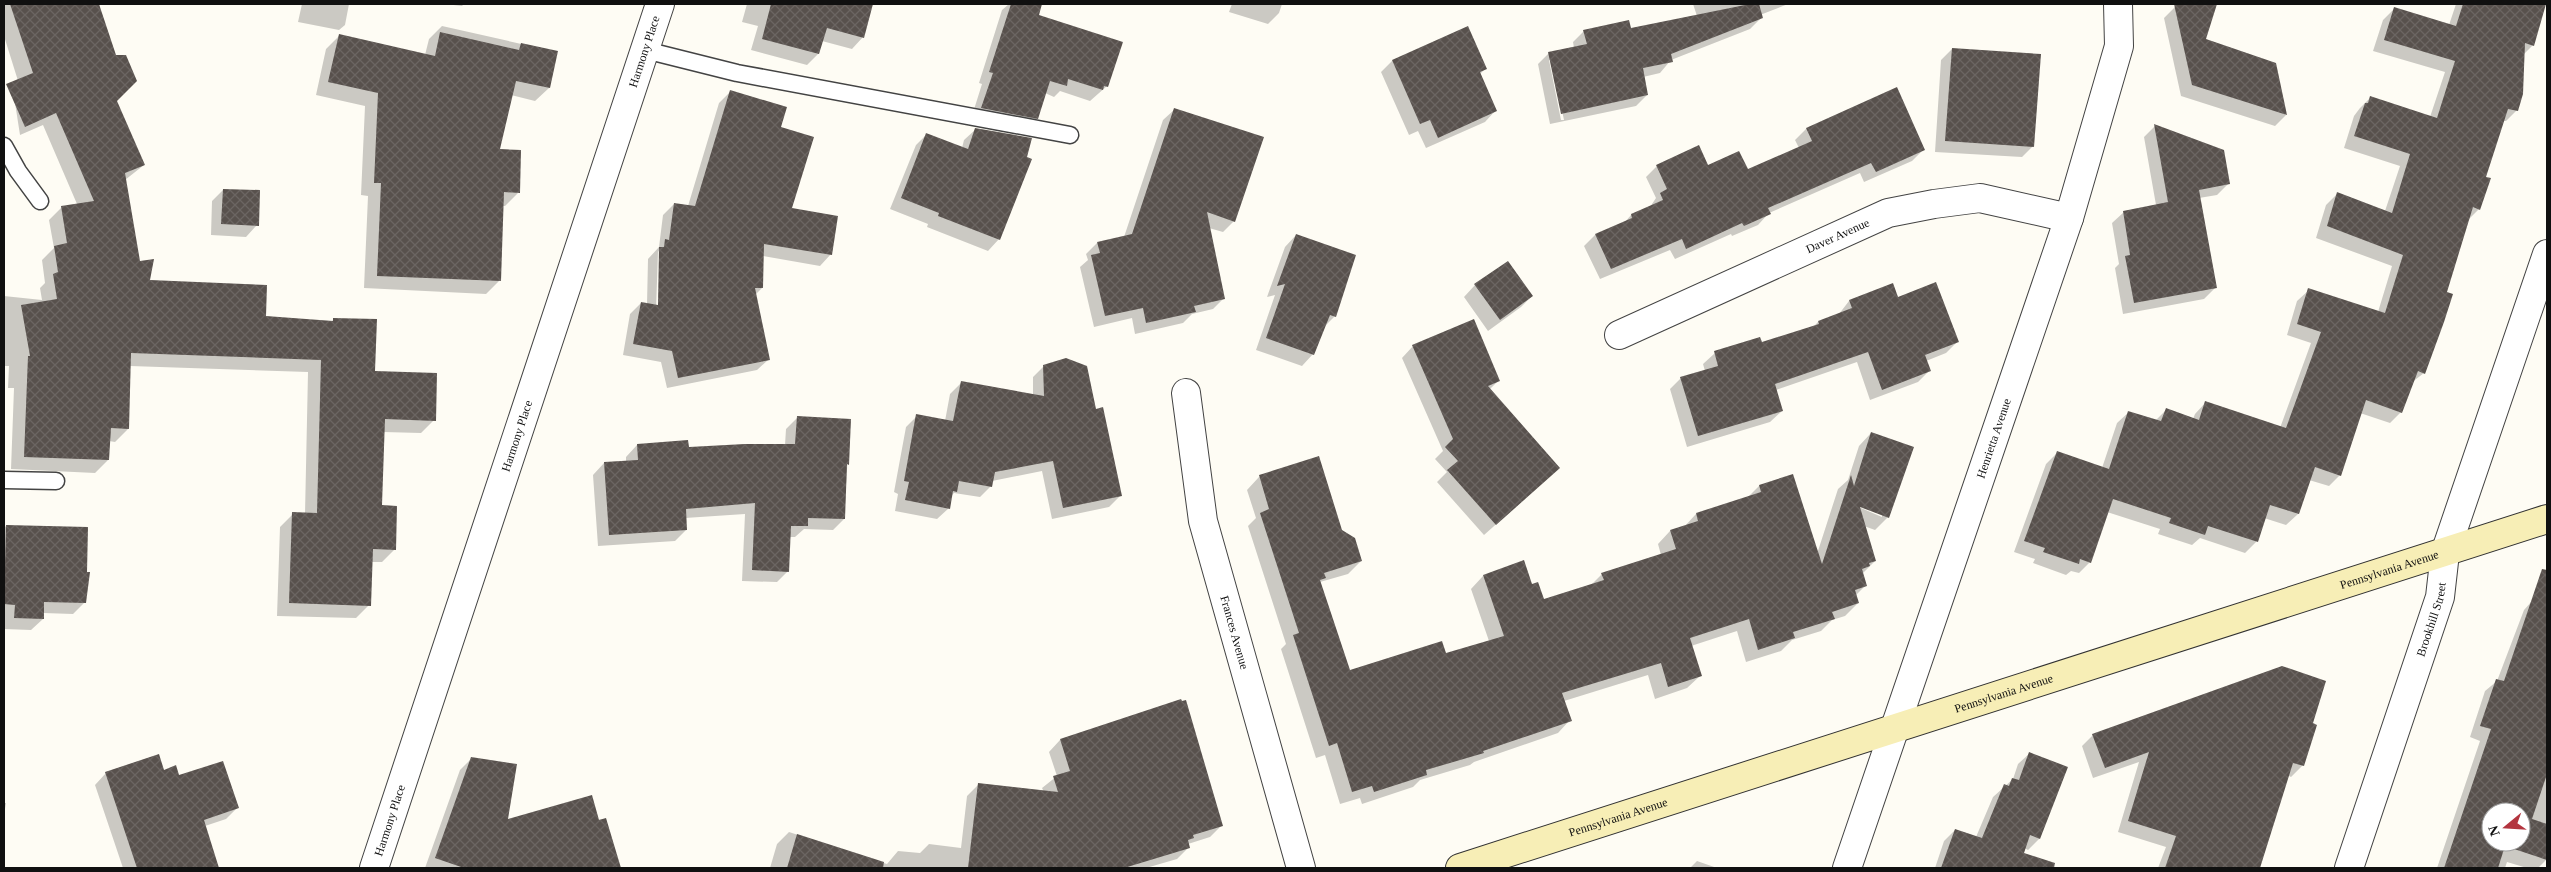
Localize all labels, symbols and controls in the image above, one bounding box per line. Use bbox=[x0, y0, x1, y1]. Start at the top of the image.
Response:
street label: Harmony Place bbox=[626, 14, 663, 89]
street label: Daver Avenue bbox=[1804, 215, 1871, 256]
street label: Henrietta Avenue bbox=[1974, 397, 2014, 480]
street label: Harmony Place bbox=[499, 399, 535, 474]
street label: Pennsylvania Avenue bbox=[2338, 547, 2440, 592]
street label: Brookhill Street bbox=[2413, 581, 2449, 658]
street label: Frances Avenue bbox=[1217, 594, 1252, 671]
street label: Pennsylvania Avenue bbox=[1953, 671, 2055, 716]
street label: Harmony Place bbox=[371, 783, 408, 858]
street label: Pennsylvania Avenue bbox=[1567, 795, 1669, 840]
north arrow bbox=[2481, 802, 2531, 852]
text: N bbox=[2485, 824, 2503, 838]

